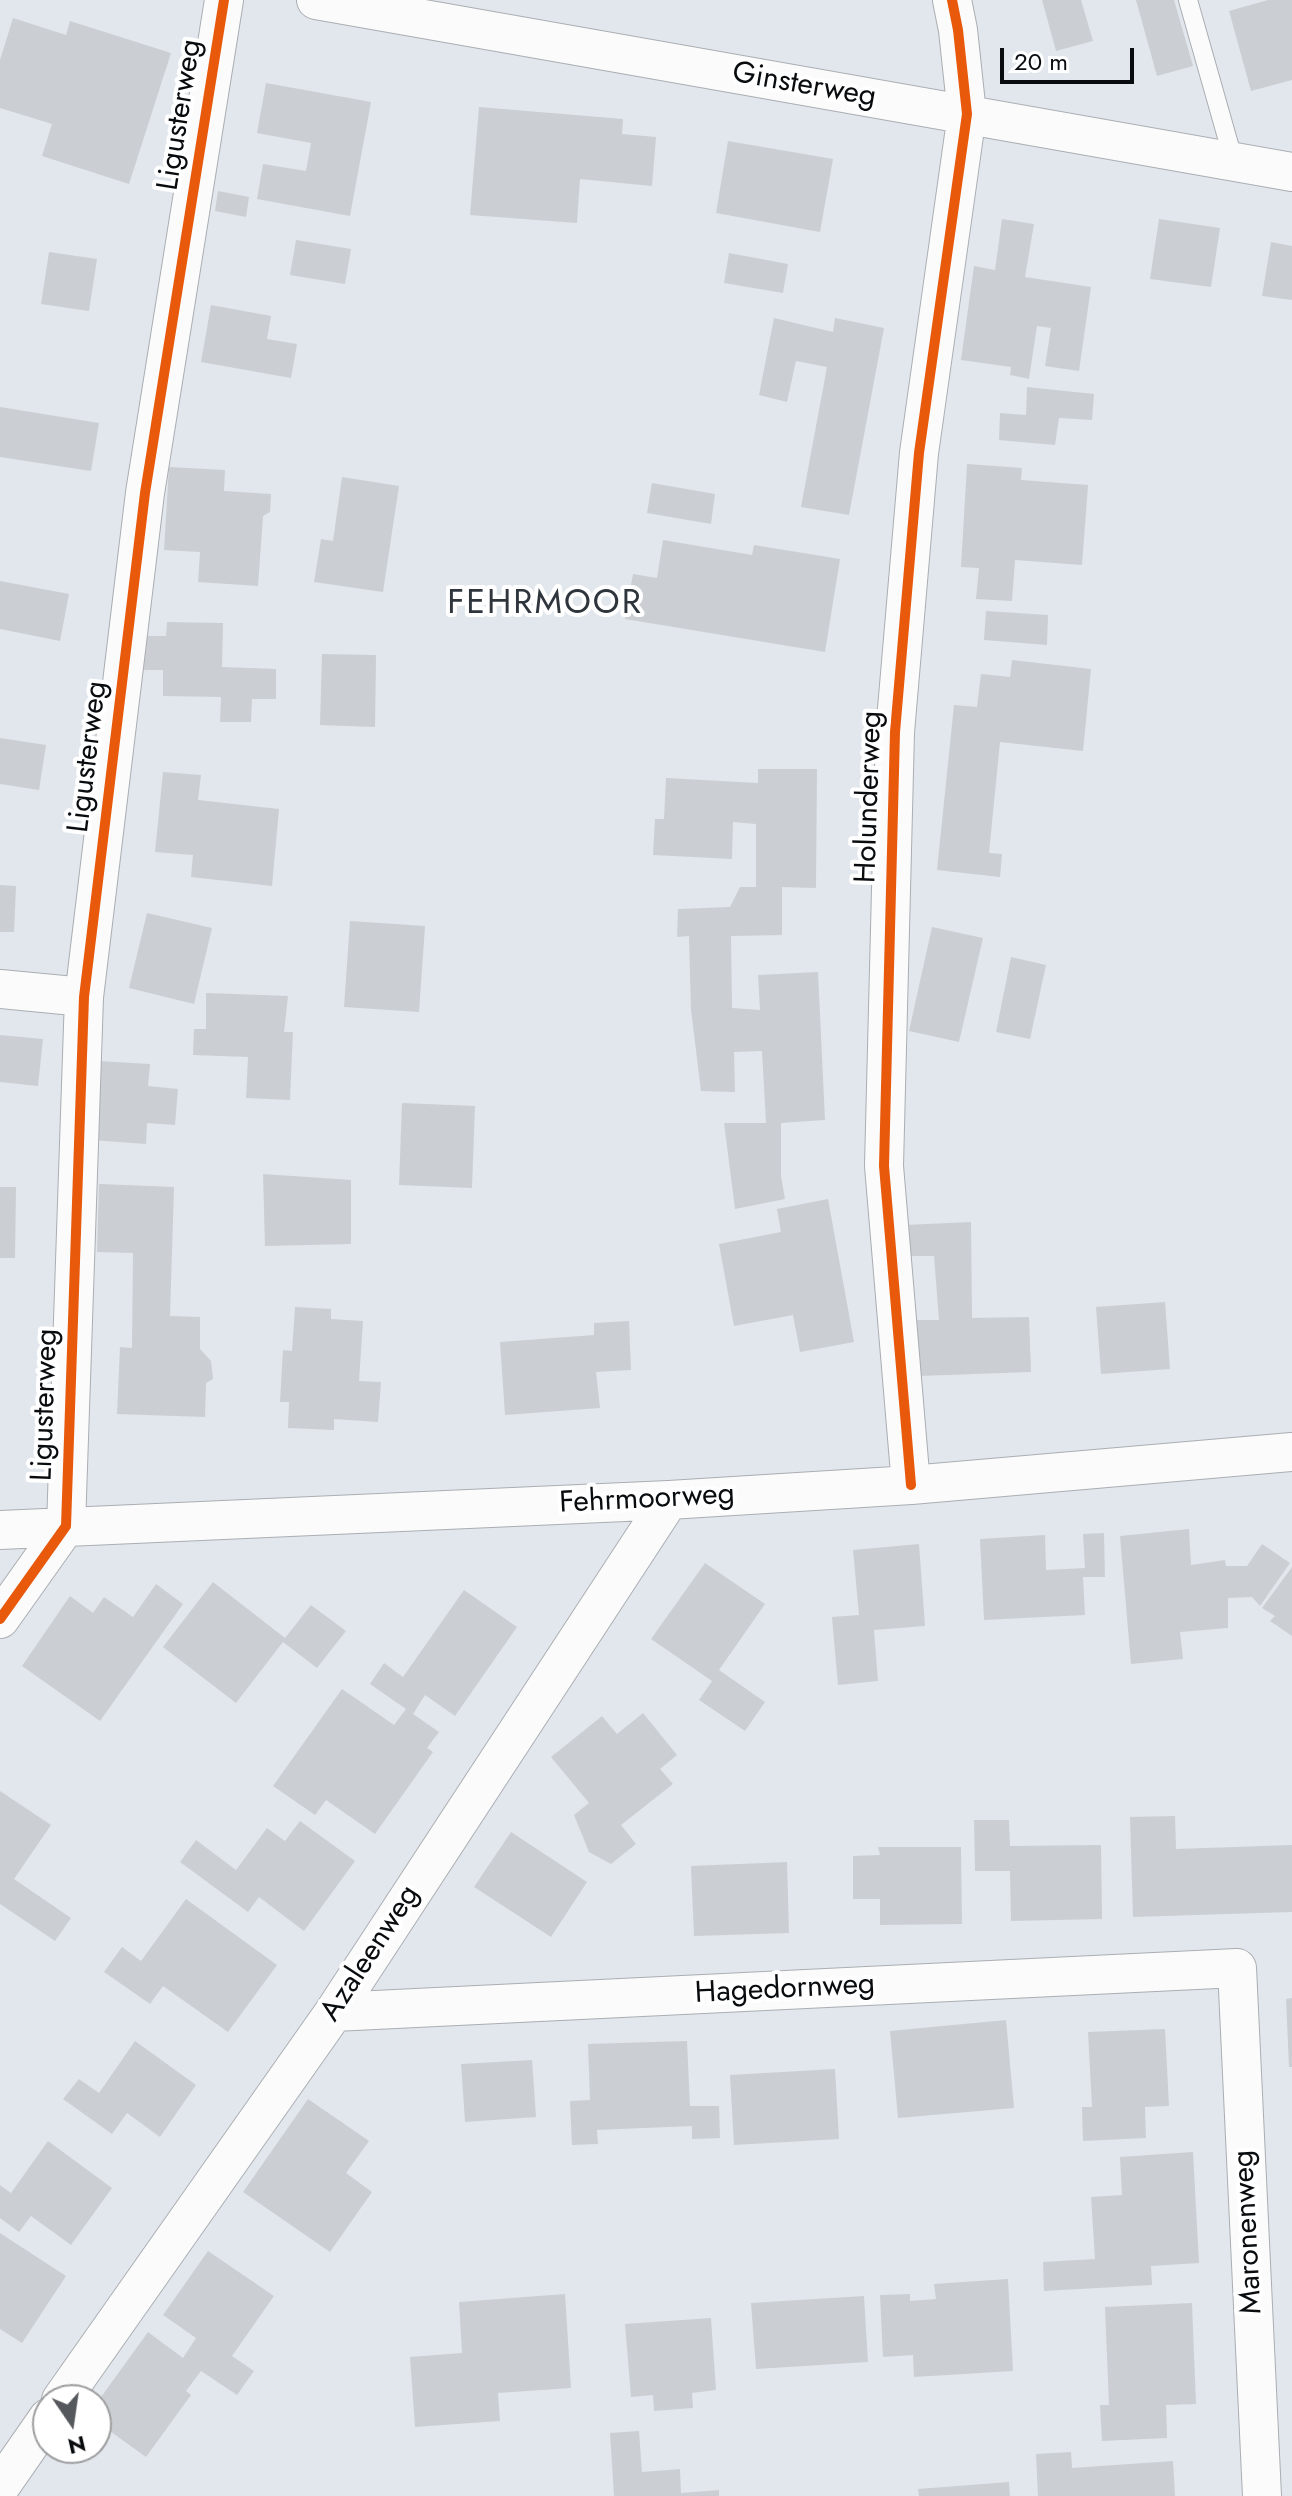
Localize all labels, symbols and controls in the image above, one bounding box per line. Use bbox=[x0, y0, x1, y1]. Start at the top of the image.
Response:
scale bar bbox=[1004, 32, 1138, 82]
street label: Ligusterweg bbox=[151, 37, 211, 193]
text: 20 m bbox=[1014, 44, 1068, 79]
street label: Ginsterweg bbox=[729, 56, 879, 116]
district label: FEHRMOOR bbox=[447, 585, 643, 625]
street label: Ligusterweg bbox=[62, 679, 116, 835]
street label: Holunderweg bbox=[849, 710, 891, 884]
street label: Ligusterweg bbox=[25, 1328, 67, 1482]
street label: Fehrmoorweg bbox=[558, 1477, 736, 1523]
street label: Azaleenweg bbox=[314, 1879, 428, 2029]
street label: Hagedornweg bbox=[694, 1967, 876, 2013]
street label: Maronenweg bbox=[1227, 2149, 1271, 2315]
north arrow bbox=[32, 2384, 112, 2464]
text: N bbox=[65, 2428, 89, 2463]

